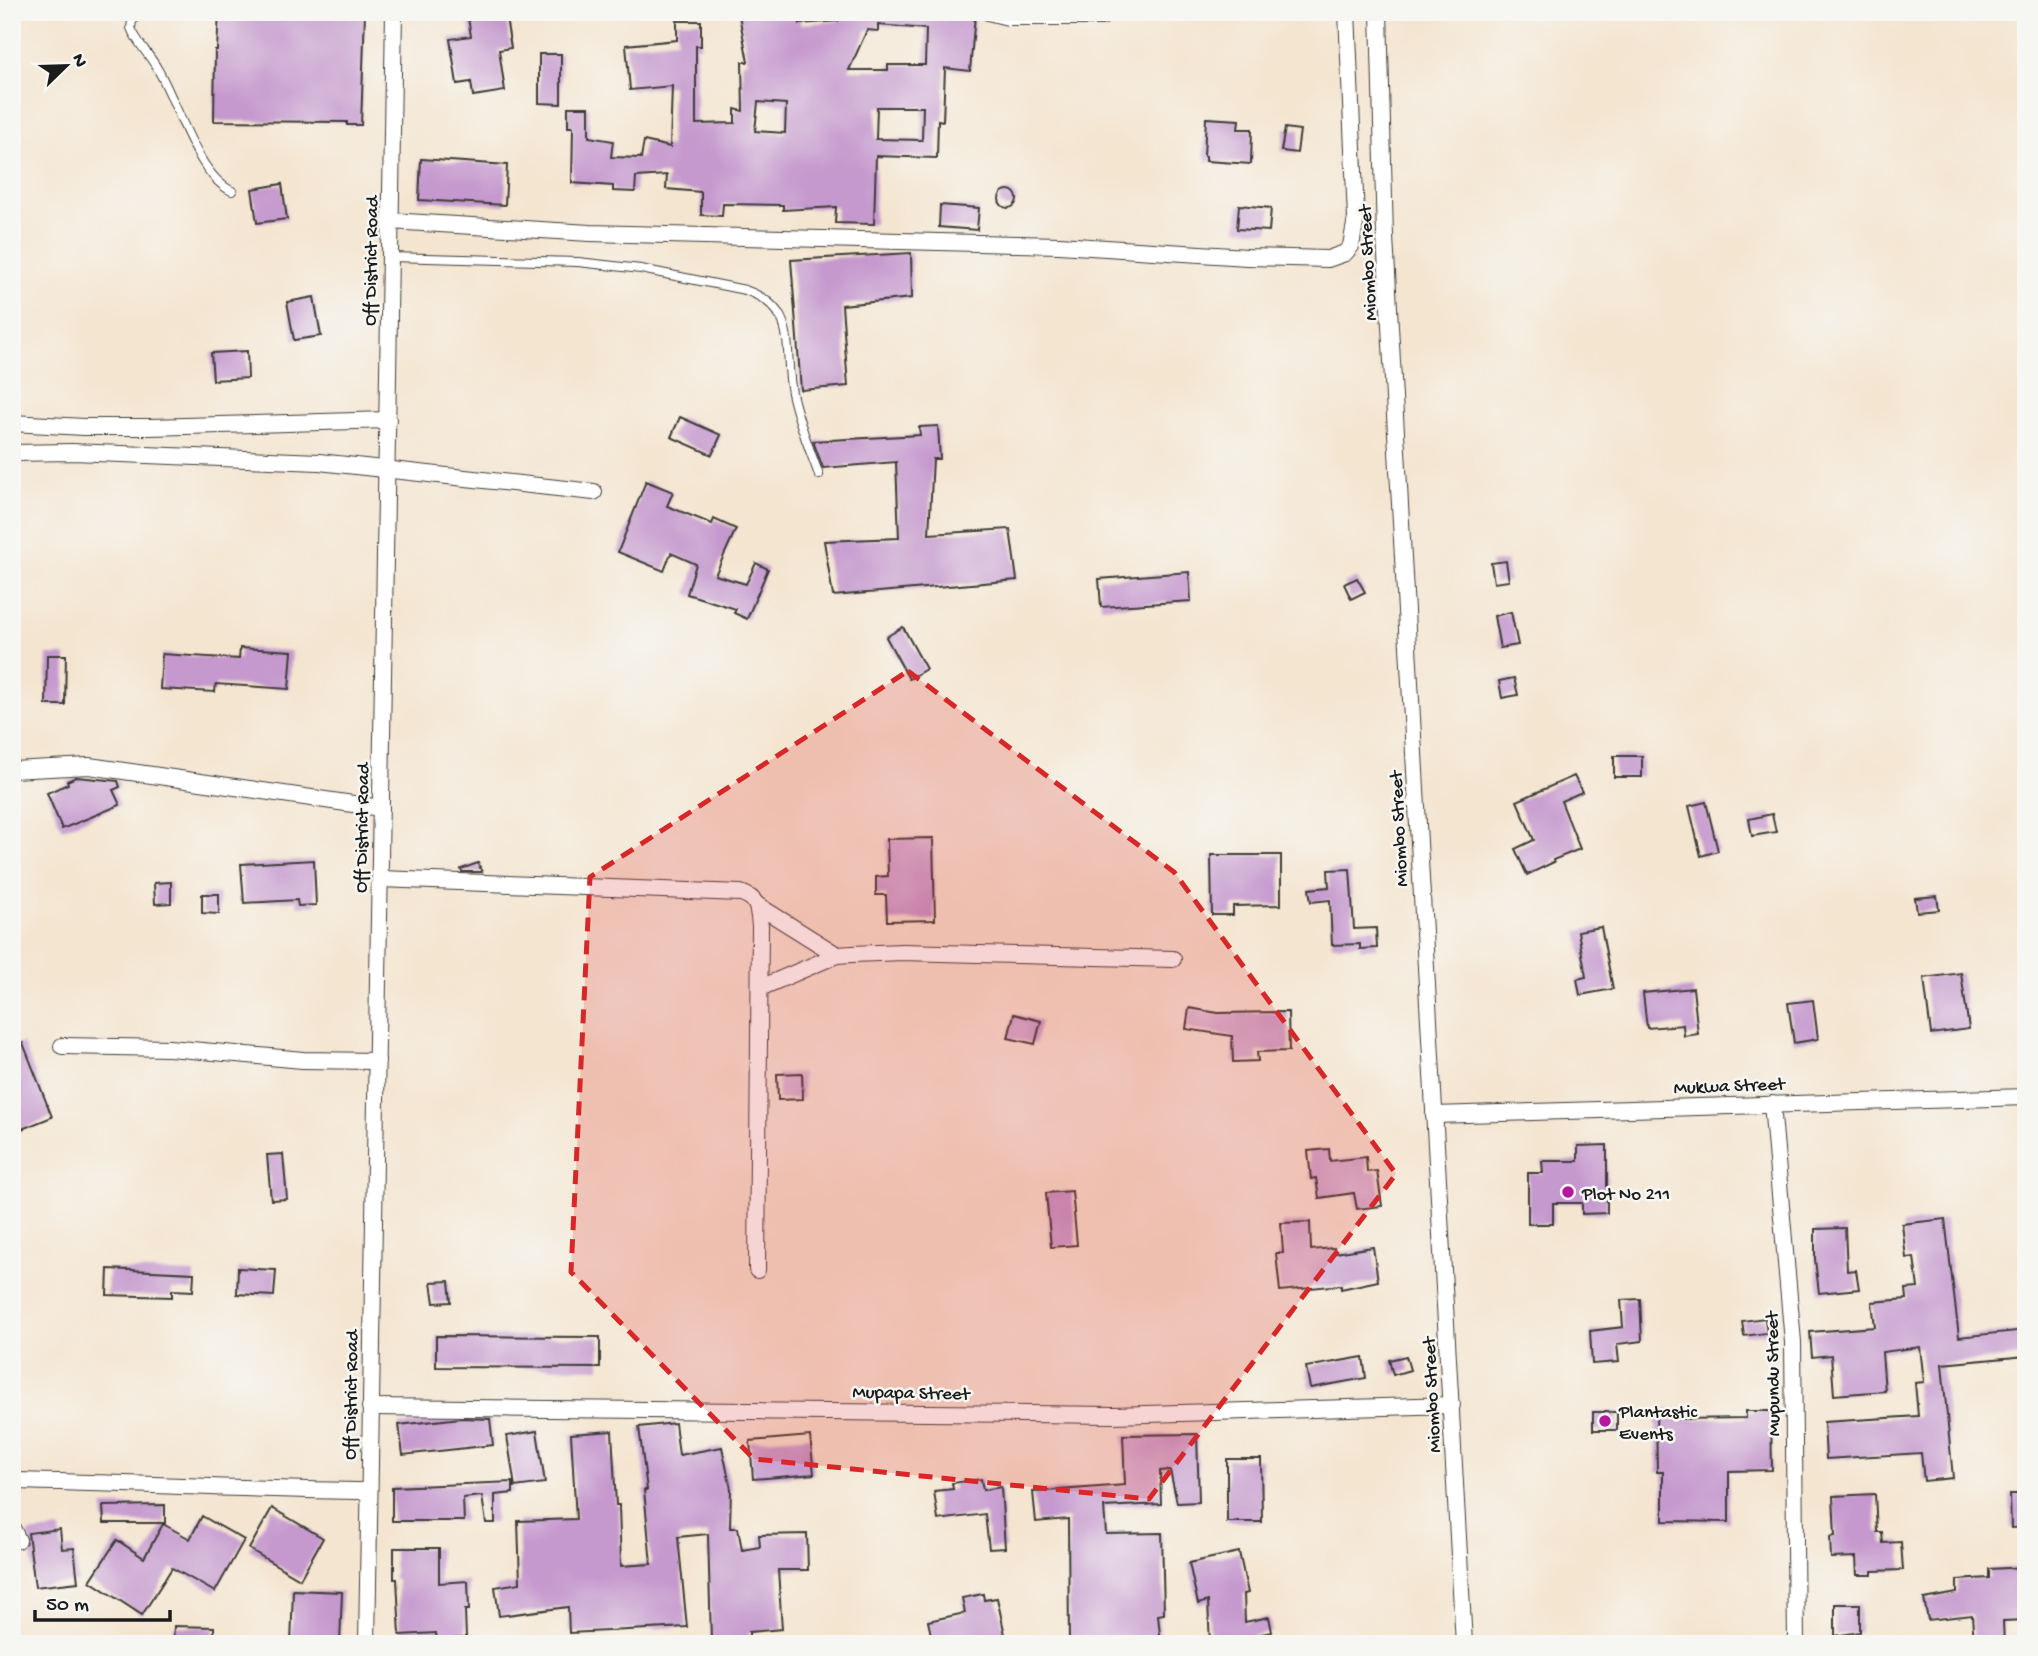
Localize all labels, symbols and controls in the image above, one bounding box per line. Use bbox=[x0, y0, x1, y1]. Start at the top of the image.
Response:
north arrow bbox=[32, 32, 102, 102]
text: N bbox=[65, 51, 91, 71]
street label: Off District Road bbox=[360, 194, 385, 326]
street label: Miombo Street bbox=[1355, 202, 1384, 321]
street label: Off District Road bbox=[351, 761, 376, 893]
street label: Miombo Street bbox=[1386, 768, 1415, 887]
street label: Mukwa Street bbox=[1673, 1074, 1787, 1101]
marker: Plot No 211 bbox=[1560, 1184, 1576, 1200]
place label: Plot No 211 bbox=[1581, 1184, 1670, 1207]
street label: Mupundu Street bbox=[1762, 1309, 1787, 1436]
street label: Off District Road bbox=[340, 1328, 365, 1460]
street label: Miombo Street bbox=[1419, 1334, 1448, 1453]
street label: Mupapa Street bbox=[852, 1382, 972, 1407]
place label: Plantastic Events bbox=[1618, 1402, 1697, 1447]
marker: Plantastic Events bbox=[1597, 1413, 1613, 1429]
scale bar bbox=[35, 1579, 170, 1623]
text: 50 m bbox=[46, 1594, 89, 1619]

